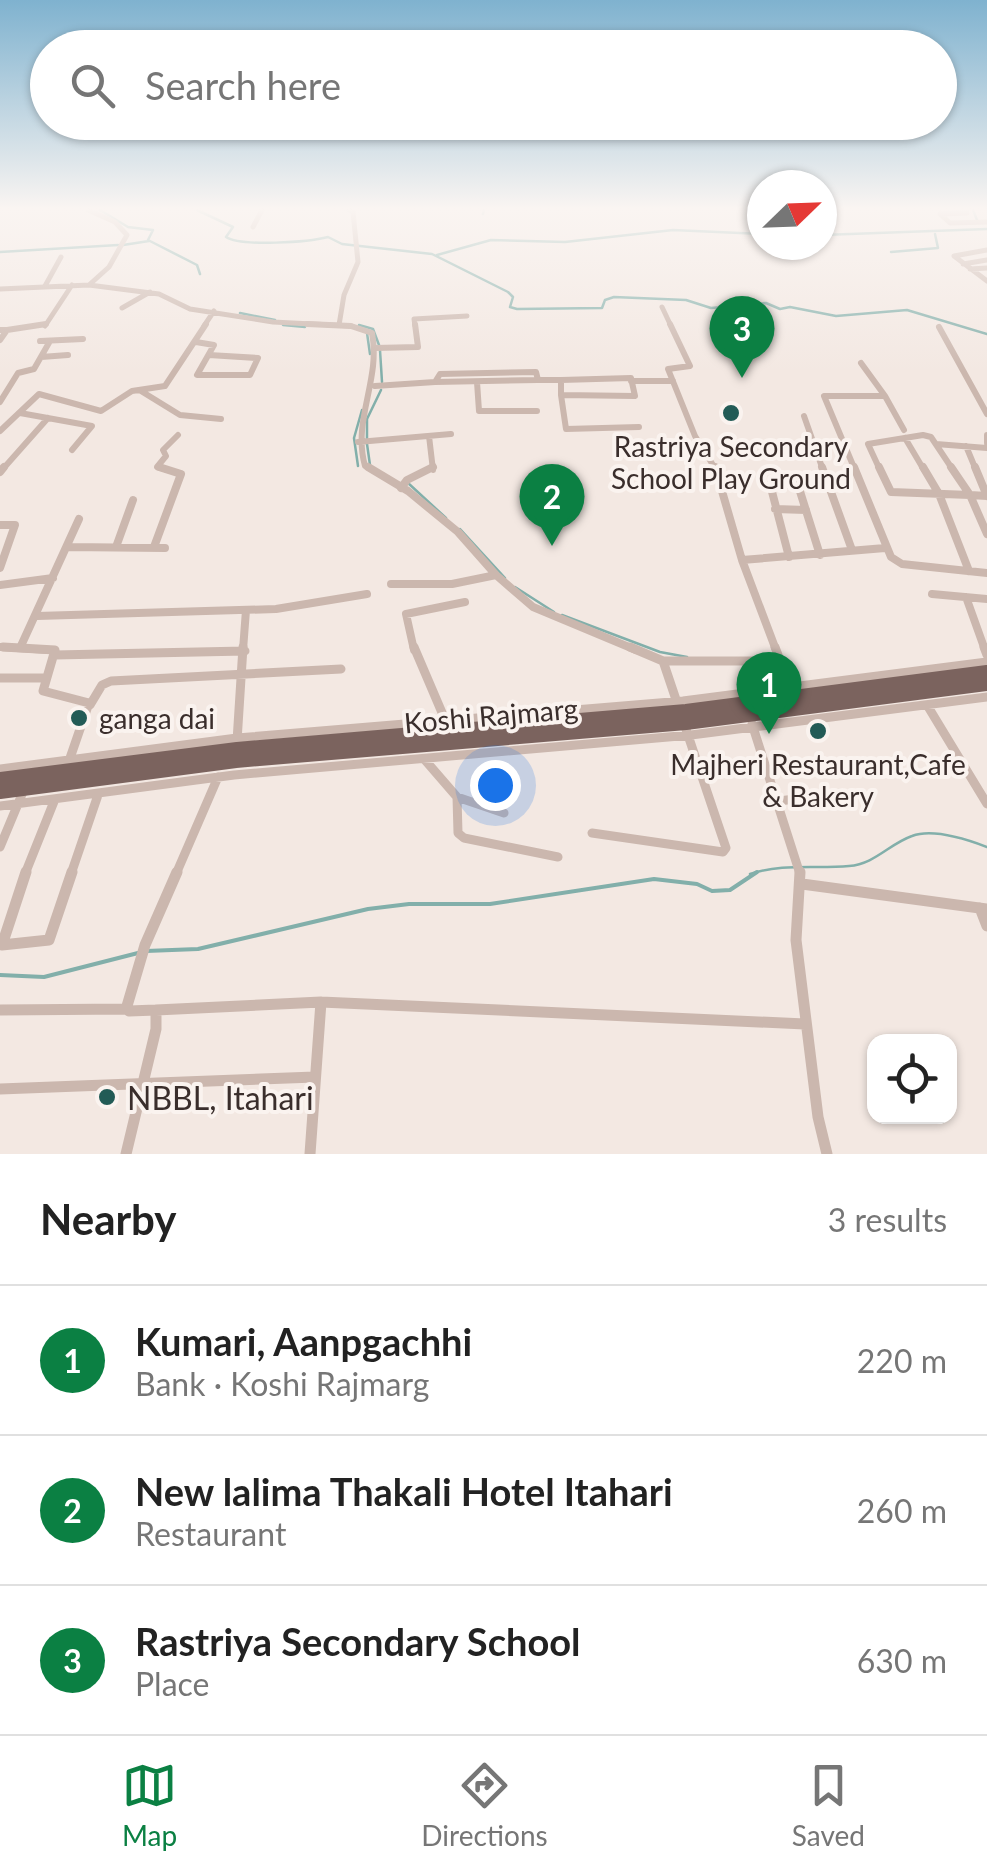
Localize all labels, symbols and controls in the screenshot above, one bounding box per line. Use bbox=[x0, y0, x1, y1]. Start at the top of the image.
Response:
search box bbox=[30, 30, 957, 140]
icon: search bbox=[65, 58, 120, 113]
text: Search here bbox=[145, 62, 341, 108]
north arrow bbox=[747, 170, 837, 260]
pin: 3 bbox=[710, 296, 774, 378]
marker: Rastriya Secondary School Play Ground bbox=[720, 402, 742, 424]
place label: Rastriya Secondary School Play Ground bbox=[611, 429, 851, 495]
pin: 2 bbox=[520, 464, 584, 546]
pin: 1 bbox=[736, 652, 802, 734]
street label: Koshi Rajmarg bbox=[403, 690, 579, 740]
place label: ganga dai bbox=[99, 701, 215, 735]
marker: ganga dai bbox=[68, 707, 90, 729]
marker: Majheri Restaurant,Cafe & Bakery bbox=[807, 720, 829, 742]
place label: Majheri Restaurant,Cafe & Bakery bbox=[670, 747, 966, 813]
your location bbox=[470, 760, 521, 811]
map controls bbox=[867, 1034, 957, 1124]
button: locate bbox=[867, 1034, 957, 1124]
place label: NBBL, Itahari bbox=[127, 1078, 314, 1117]
marker: NBBL, Itahari bbox=[96, 1086, 118, 1108]
text: Nearby bbox=[40, 1194, 177, 1244]
text: 3 results bbox=[828, 1200, 947, 1239]
text: Kumari, Aanpgachhi bbox=[135, 1318, 472, 1364]
text: 1 bbox=[63, 1341, 82, 1380]
text: 220 m bbox=[857, 1341, 947, 1380]
text: Bank · Koshi Rajmarg bbox=[135, 1364, 429, 1403]
text: New lalima Thakali Hotel Itahari bbox=[135, 1468, 673, 1514]
text: 2 bbox=[63, 1491, 82, 1530]
text: 260 m bbox=[857, 1491, 947, 1530]
text: Restaurant bbox=[135, 1514, 286, 1553]
text: Rastriya Secondary School bbox=[135, 1618, 581, 1664]
text: 3 bbox=[63, 1641, 82, 1680]
text: 630 m bbox=[857, 1641, 947, 1680]
text: Place bbox=[135, 1664, 209, 1703]
tab: Map bbox=[122, 1758, 177, 1852]
tab: Directions bbox=[421, 1758, 548, 1852]
tab: Saved bbox=[792, 1758, 865, 1852]

